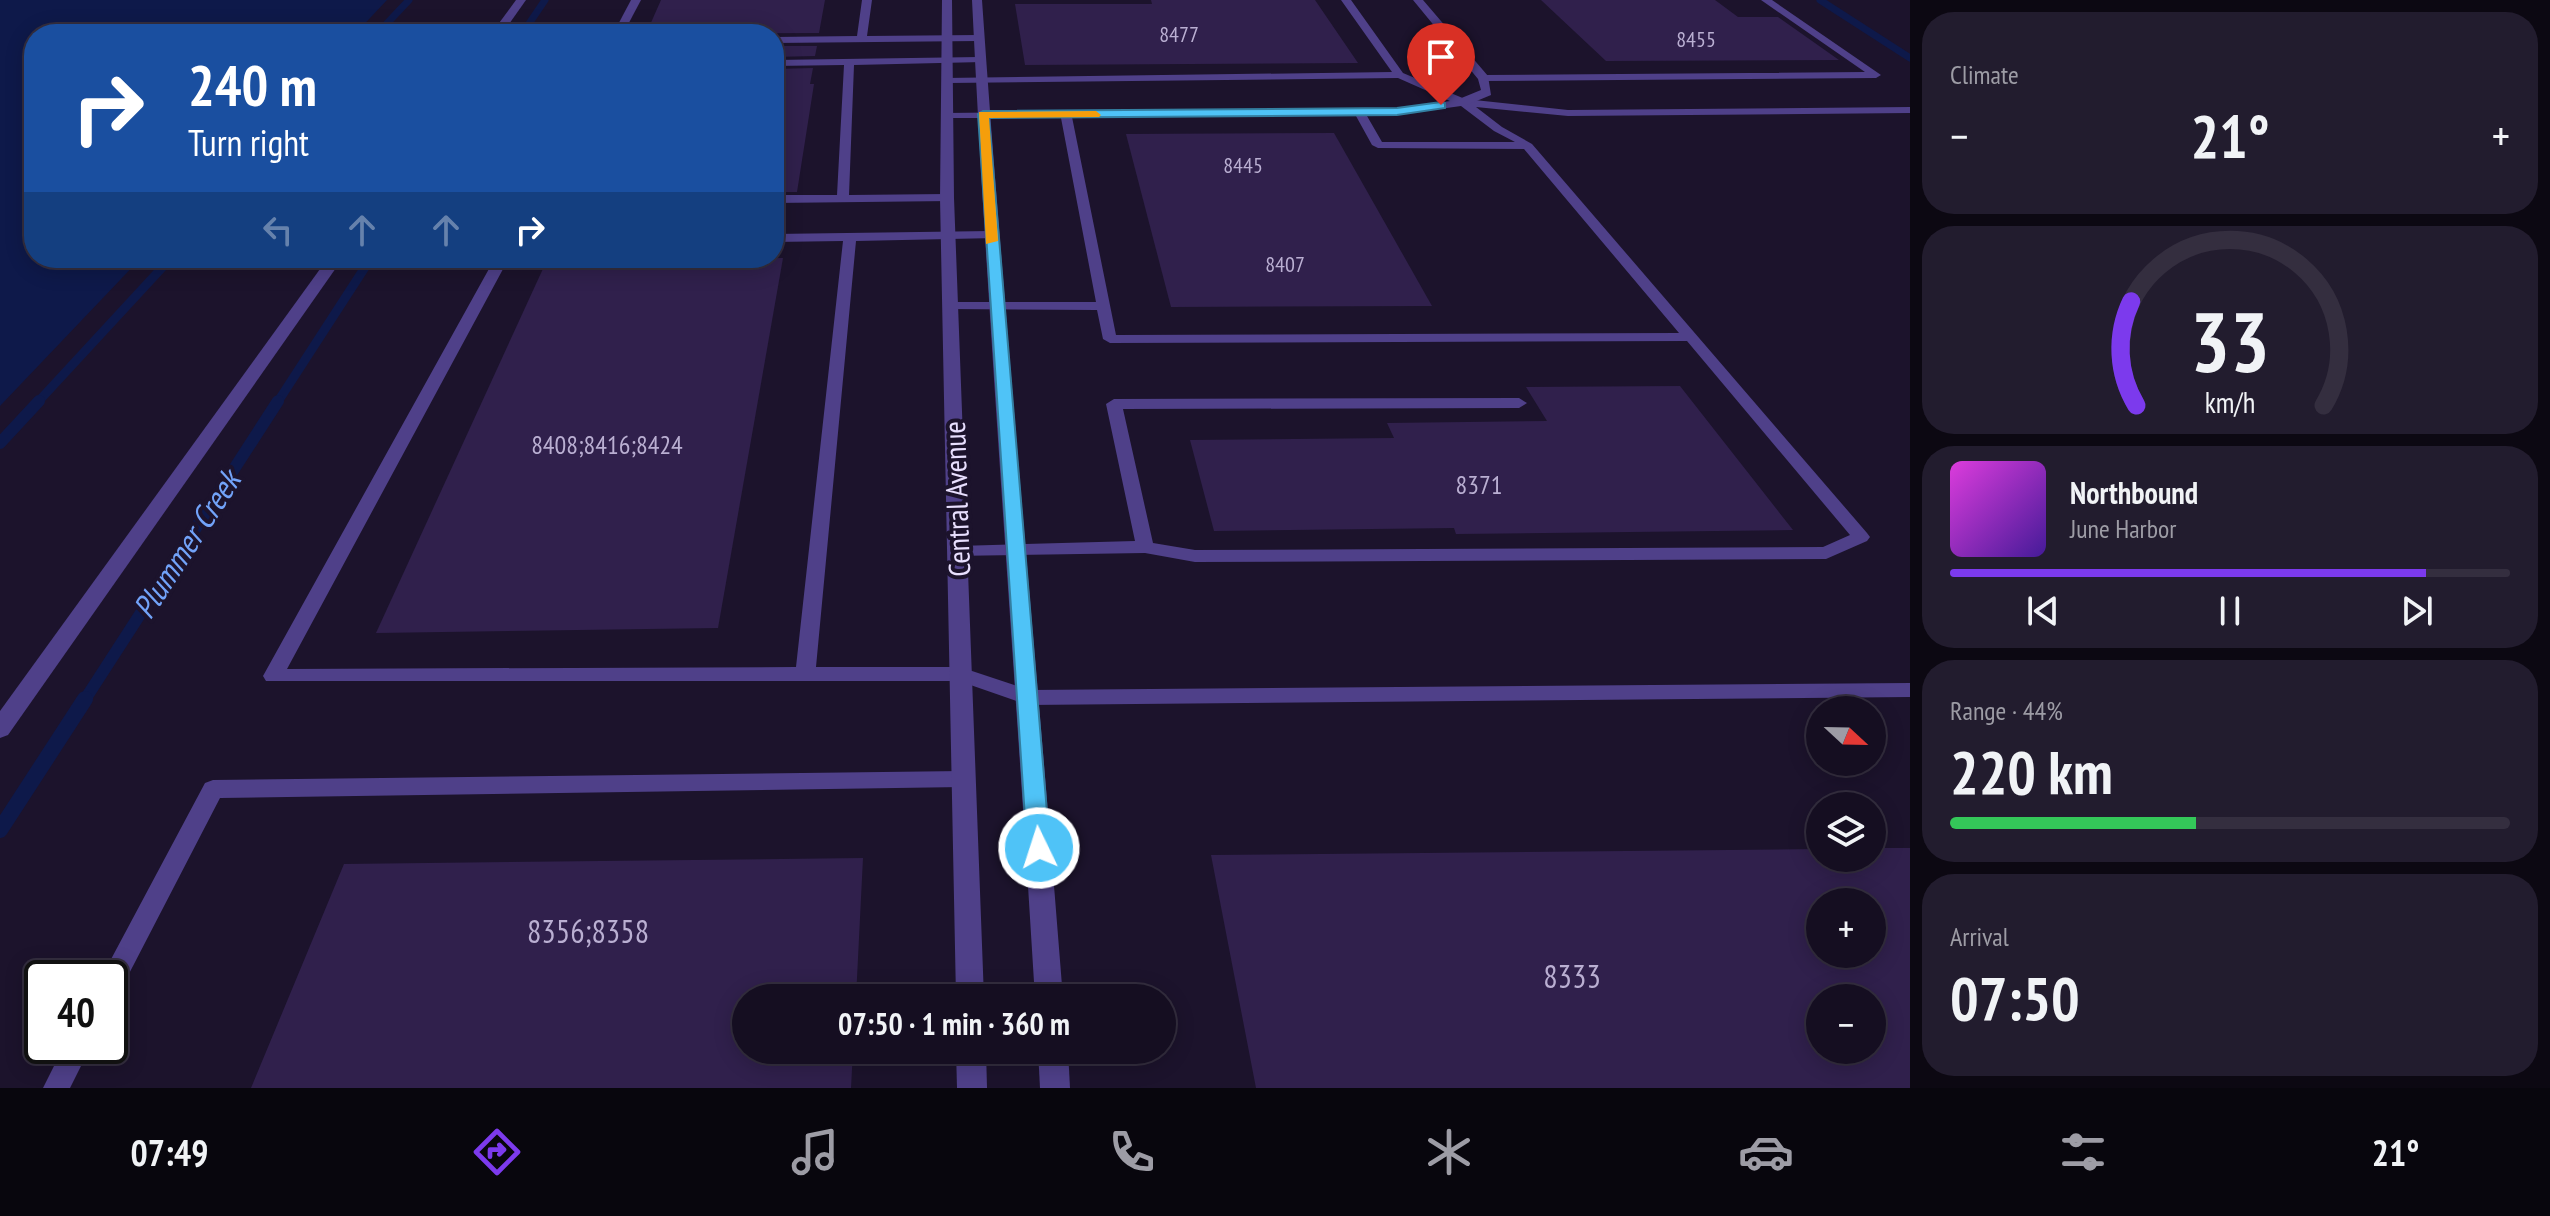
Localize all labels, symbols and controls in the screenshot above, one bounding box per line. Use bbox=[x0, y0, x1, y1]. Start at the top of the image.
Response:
house number: 8477 bbox=[1159, 20, 1199, 48]
pin bbox=[1407, 23, 1475, 105]
house number: 8455 bbox=[1676, 25, 1716, 53]
icon: arrive bbox=[1419, 35, 1463, 79]
text: 240 m bbox=[188, 49, 317, 121]
icon: right bbox=[56, 56, 160, 160]
text: Climate bbox=[1950, 58, 2019, 91]
text: 21° bbox=[2190, 97, 2270, 175]
text: − bbox=[1950, 107, 1968, 164]
text: + bbox=[2492, 107, 2510, 164]
text: Turn right bbox=[188, 119, 309, 166]
house number: 8445 bbox=[1223, 151, 1263, 179]
icon: left bbox=[256, 208, 300, 252]
icon: ahead bbox=[340, 208, 384, 252]
icon: ahead bbox=[424, 208, 468, 252]
icon: right bbox=[508, 208, 552, 252]
house number: 8407 bbox=[1265, 250, 1305, 278]
text: 33 bbox=[2190, 287, 2270, 395]
text: km/h bbox=[2205, 384, 2255, 421]
street label: Central Avenue bbox=[934, 421, 978, 577]
house number: 8408;8416;8424 bbox=[531, 428, 683, 461]
water label: Plummer Creek bbox=[123, 459, 251, 626]
house number: 8371 bbox=[1456, 468, 1502, 501]
text: Northbound bbox=[2070, 473, 2198, 512]
text: June Harbor bbox=[2070, 512, 2176, 545]
icon: previous bbox=[2021, 589, 2065, 633]
icon: pause bbox=[2208, 589, 2252, 633]
icon: next bbox=[2395, 589, 2439, 633]
text: Range · 44% bbox=[1950, 694, 2063, 727]
north arrow bbox=[1806, 696, 1886, 776]
map controls bbox=[1806, 696, 1886, 1064]
text: 220 km bbox=[1950, 733, 2113, 811]
button: layers bbox=[1806, 792, 1886, 872]
position arrow bbox=[997, 806, 1081, 890]
button: + bbox=[1806, 888, 1886, 968]
house number: 8356;8358 bbox=[527, 910, 649, 952]
text: Arrival bbox=[1950, 920, 2009, 953]
house number: 8333 bbox=[1543, 955, 1601, 997]
text: 07:50 bbox=[1950, 959, 2080, 1037]
speed limit sign: 40 bbox=[24, 960, 128, 1064]
button: − bbox=[1806, 984, 1886, 1064]
text: 07:50 · 1 min · 360 m bbox=[838, 1004, 1070, 1043]
icon: directions bbox=[469, 1124, 525, 1180]
icon: music bbox=[787, 1124, 843, 1180]
icon: phone bbox=[1104, 1124, 1160, 1180]
icon: climate bbox=[1421, 1124, 1477, 1180]
icon: car bbox=[1738, 1124, 1794, 1180]
icon: filters bbox=[2055, 1124, 2111, 1180]
text: 07:49 bbox=[131, 1129, 208, 1176]
text: 21° bbox=[2372, 1129, 2419, 1176]

